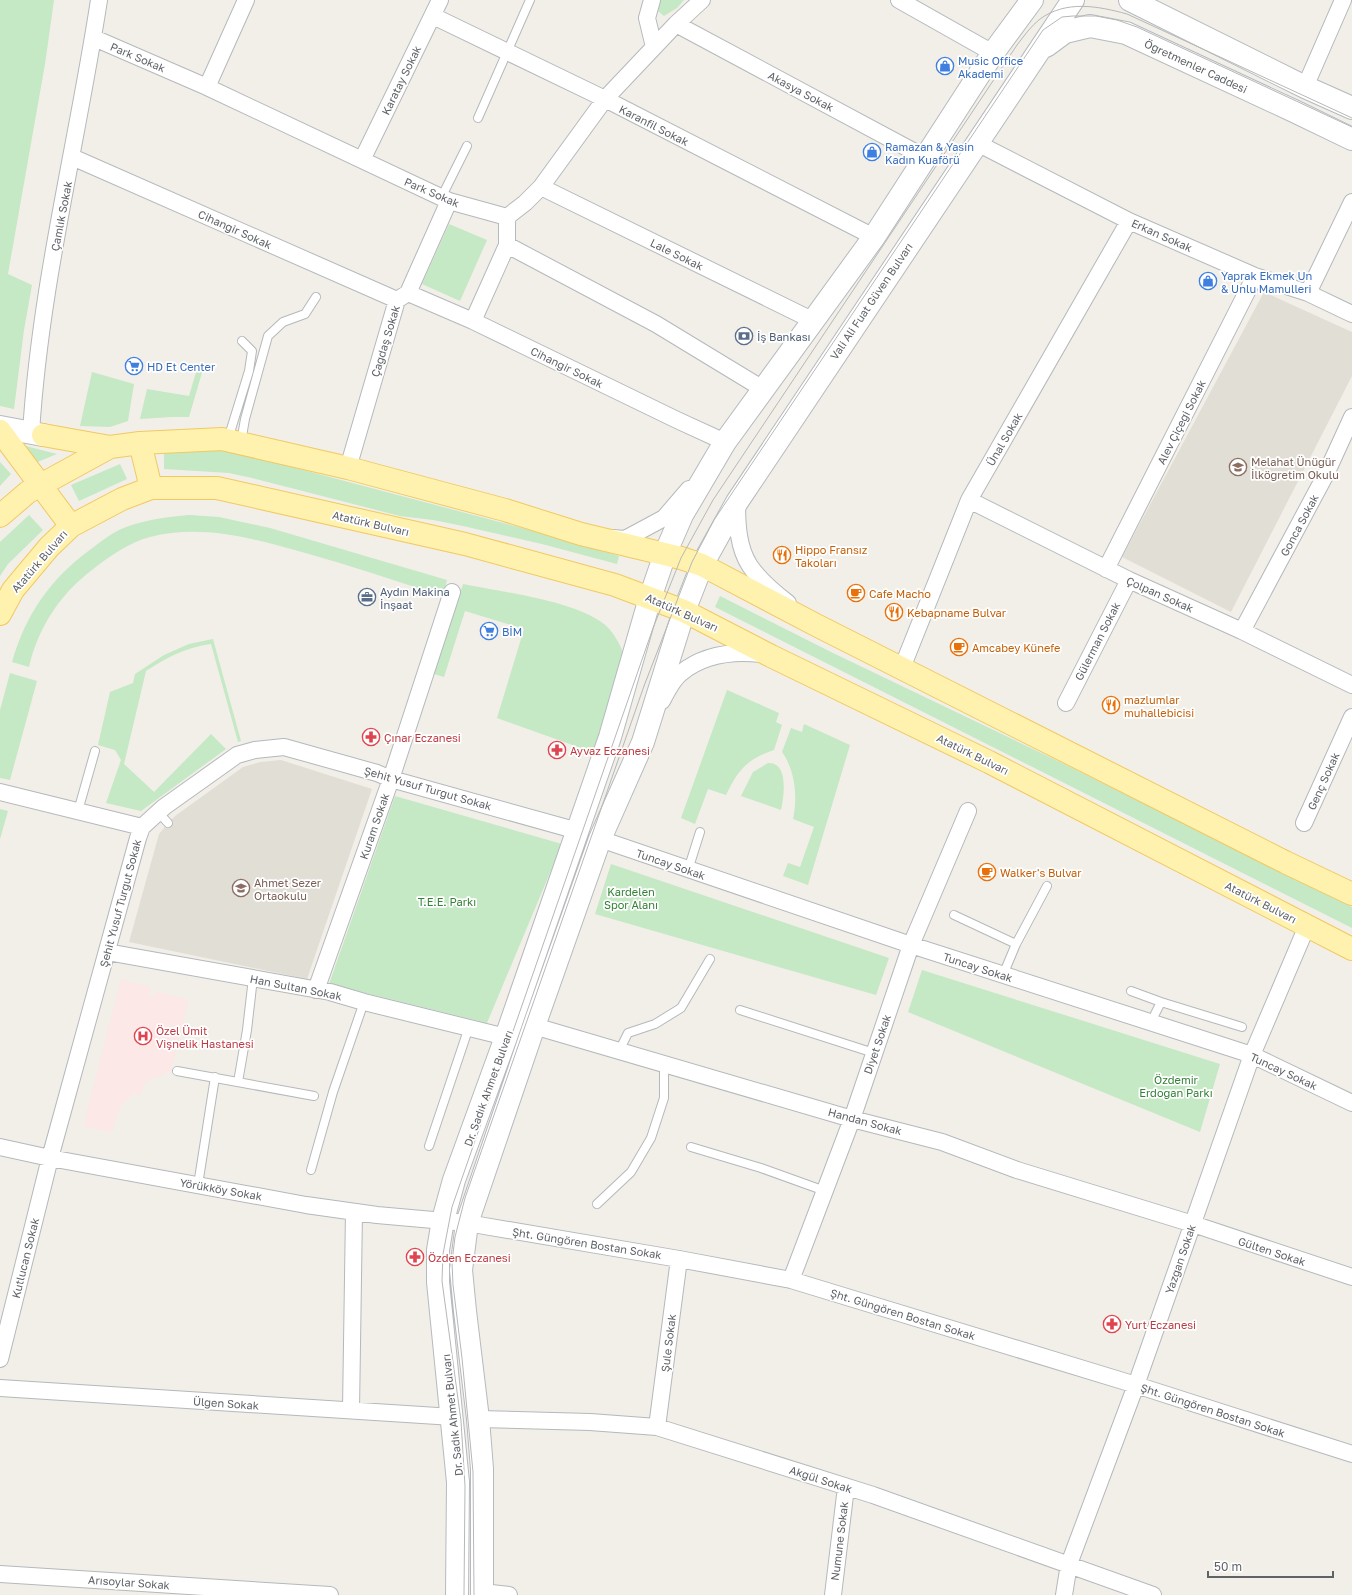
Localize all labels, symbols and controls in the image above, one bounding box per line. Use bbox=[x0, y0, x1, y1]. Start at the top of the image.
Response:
street label: Öğretmenler Caddesi bbox=[1143, 36, 1250, 96]
street label: Park Sokak bbox=[108, 40, 168, 74]
street label: Karatay Sokak bbox=[379, 43, 423, 117]
place label: Music Office Akademi bbox=[958, 54, 1023, 80]
shop icon: Music Office Akademi bbox=[935, 56, 955, 76]
street label: Akasya Sokak bbox=[766, 68, 836, 114]
street label: Karanfil Sokak bbox=[617, 102, 691, 148]
place label: Ramazan & Yasin Kadın Kuaförü bbox=[885, 140, 974, 166]
shop icon: Ramazan & Yasin Kadın Kuaförü bbox=[862, 142, 882, 162]
street label: Park Sokak bbox=[402, 175, 462, 209]
street label: Çamlık Sokak bbox=[48, 180, 74, 252]
street label: Cihangir Sokak bbox=[196, 207, 274, 251]
street label: Erkan Sokak bbox=[1130, 216, 1194, 254]
street label: Lale Sokak bbox=[648, 236, 706, 272]
street label: Vali Ali Fuat Güven Bulvarı bbox=[827, 240, 915, 362]
place label: Yaprak Ekmek Un & Unlu Mamulleri bbox=[1221, 269, 1312, 295]
shop icon: Yaprak Ekmek Un & Unlu Mamulleri bbox=[1198, 271, 1218, 291]
street label: Çağdaş Sokak bbox=[368, 304, 402, 378]
bank icon: İş Bankası bbox=[734, 326, 754, 346]
place label: İş Bankası bbox=[757, 330, 810, 343]
street label: Cihangir Sokak bbox=[529, 344, 605, 390]
supermarket icon: HD Et Center bbox=[124, 356, 144, 376]
place label: HD Et Center bbox=[147, 360, 216, 373]
street label: Alev Çiçeği Sokak bbox=[1154, 378, 1208, 466]
street label: Ünal Sokak bbox=[984, 410, 1024, 468]
place label: Melahat Ünügür İlköğretim Okulu bbox=[1251, 455, 1339, 481]
school or university icon: Melahat Ünügür İlköğretim Okulu bbox=[1228, 457, 1248, 477]
street label: Gonca Sokak bbox=[1277, 492, 1321, 558]
street label: Atatürk Bulvarı bbox=[331, 508, 411, 538]
street label: Atatürk Bulvarı bbox=[8, 527, 70, 595]
place label: Hippo Fransız Takoları bbox=[795, 543, 868, 569]
restaurant icon: Hippo Fransız Takoları bbox=[772, 545, 792, 565]
street label: Çolpan Sokak bbox=[1124, 573, 1196, 615]
cafe icon: Cafe Macho bbox=[846, 583, 866, 603]
place label: Aydın Makina İnşaat bbox=[380, 585, 450, 611]
office icon: Aydın Makina İnşaat bbox=[357, 587, 377, 607]
place label: Cafe Macho bbox=[869, 587, 931, 600]
street label: Atatürk Bulvarı bbox=[644, 590, 720, 634]
street label: Gülerman Sokak bbox=[1072, 600, 1122, 682]
restaurant icon: Kebapname Bulvar bbox=[884, 602, 904, 622]
place label: Kebapname Bulvar bbox=[907, 606, 1007, 619]
supermarket icon: BİM bbox=[479, 621, 499, 641]
place label: BİM bbox=[502, 625, 522, 638]
cafe icon: Amcabey Künefe bbox=[949, 637, 969, 657]
place label: Amcabey Künefe bbox=[972, 641, 1061, 654]
place label: mazlumlar muhallebicisi bbox=[1124, 693, 1194, 719]
restaurant icon: mazlumlar muhallebicisi bbox=[1101, 695, 1121, 715]
pharmacy icon: Çınar Eczanesi bbox=[361, 727, 381, 747]
place label: Çınar Eczanesi bbox=[384, 731, 461, 744]
street label: Atatürk Bulvarı bbox=[935, 731, 1011, 777]
pharmacy icon: Ayvaz Eczanesi bbox=[547, 740, 567, 760]
place label: Ayvaz Eczanesi bbox=[570, 744, 650, 757]
street label: Genç Sokak bbox=[1304, 750, 1342, 812]
street label: Şehit Yusuf Turgut Sokak bbox=[363, 764, 493, 812]
street label: Kuram Sokak bbox=[357, 791, 391, 861]
street label: Şehit Yusuf Turgut Sokak bbox=[97, 838, 143, 968]
street label: Tuncay Sokak bbox=[635, 846, 707, 882]
cafe icon: Walker's Bulvar bbox=[977, 862, 997, 882]
place label: Walker's Bulvar bbox=[1000, 866, 1082, 879]
place label: Ahmet Sezer Ortaokulu bbox=[254, 876, 322, 902]
school or university icon: Ahmet Sezer Ortaokulu bbox=[231, 878, 251, 898]
street label: Atatürk Bulvarı bbox=[1223, 878, 1299, 926]
park label: Kardelen Spor Alanı bbox=[604, 885, 658, 911]
park label: T.E.E. Parkı bbox=[418, 895, 476, 908]
street label: Tuncay Sokak bbox=[942, 950, 1014, 984]
street label: Han Sultan Sokak bbox=[249, 972, 343, 1002]
street label: Diyet Sokak bbox=[861, 1012, 893, 1076]
place label: Özel Ümit Vişnelik Hastanesi bbox=[156, 1024, 254, 1050]
hospital icon: Özel Ümit Vişnelik Hastanesi bbox=[133, 1026, 153, 1046]
street label: Dr. Sadık Ahmet Bulvarı bbox=[461, 1028, 515, 1148]
street label: Tuncay Sokak bbox=[1248, 1050, 1320, 1092]
park label: Özdemir Erdoğan Parkı bbox=[1139, 1073, 1213, 1099]
street label: Handan Sokak bbox=[827, 1105, 903, 1137]
street label: Yörükköy Sokak bbox=[179, 1175, 263, 1203]
street label: Kutlucan Sokak bbox=[9, 1216, 41, 1300]
street label: Yazgan Sokak bbox=[1162, 1223, 1198, 1295]
street label: Şht. Güngören Bostan Sokak bbox=[511, 1225, 663, 1261]
street label: Gülten Sokak bbox=[1237, 1234, 1307, 1268]
pharmacy icon: Özden Eczanesi bbox=[405, 1247, 425, 1267]
place label: Özden Eczanesi bbox=[428, 1251, 511, 1264]
street label: Şht. Güngören Bostan Sokak bbox=[829, 1286, 977, 1342]
street label: Şule Sokak bbox=[658, 1313, 678, 1373]
pharmacy icon: Yurt Eczanesi bbox=[1102, 1314, 1122, 1334]
place label: Yurt Eczanesi bbox=[1125, 1318, 1196, 1331]
street label: Dr. Sadık Ahmet Bulvarı bbox=[439, 1353, 465, 1477]
street label: Şht. Güngören Bostan Sokak bbox=[1139, 1380, 1287, 1440]
street label: Ülgen Sokak bbox=[192, 1394, 260, 1412]
street label: Akgül Sokak bbox=[788, 1463, 854, 1495]
street label: Numune Sokak bbox=[828, 1501, 850, 1581]
scale bar bbox=[1208, 1553, 1333, 1579]
text: 50 m bbox=[1214, 1559, 1242, 1574]
street label: Arısoylar Sokak bbox=[88, 1573, 170, 1591]

